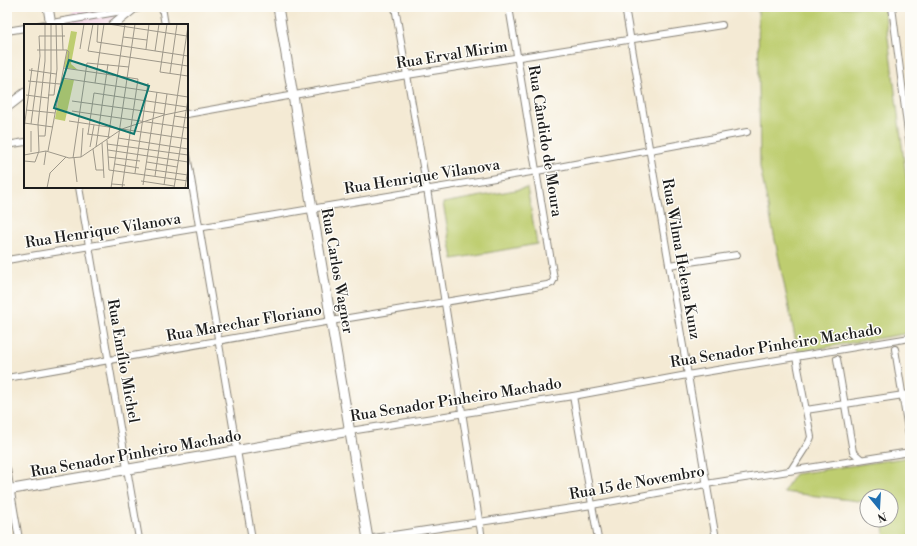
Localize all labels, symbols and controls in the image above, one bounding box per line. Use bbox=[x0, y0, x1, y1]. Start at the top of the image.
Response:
inset map bbox=[24, 24, 188, 188]
street label: Rua Erval Mirim bbox=[395, 37, 509, 73]
street label: Rua Cândido de Moura bbox=[524, 64, 566, 219]
street label: Rua Henrique Vilanova bbox=[343, 155, 502, 199]
street label: Rua Wilma Helena Kunz bbox=[657, 177, 705, 341]
street label: Rua Carlos Wagner bbox=[317, 207, 357, 336]
street label: Rua Henrique Vilanova bbox=[24, 209, 183, 253]
street label: Rua Emílio Michel bbox=[103, 298, 143, 425]
street label: Rua Marechar Floriano bbox=[165, 300, 323, 346]
street label: Rua Senador Pinheiro Machado bbox=[669, 320, 883, 372]
street label: Rua Senador Pinheiro Machado bbox=[349, 374, 563, 426]
street label: Rua Senador Pinheiro Machado bbox=[29, 426, 243, 482]
street label: Rua 15 de Novembro bbox=[568, 462, 706, 504]
north arrow bbox=[859, 488, 899, 528]
text: N bbox=[875, 509, 888, 525]

